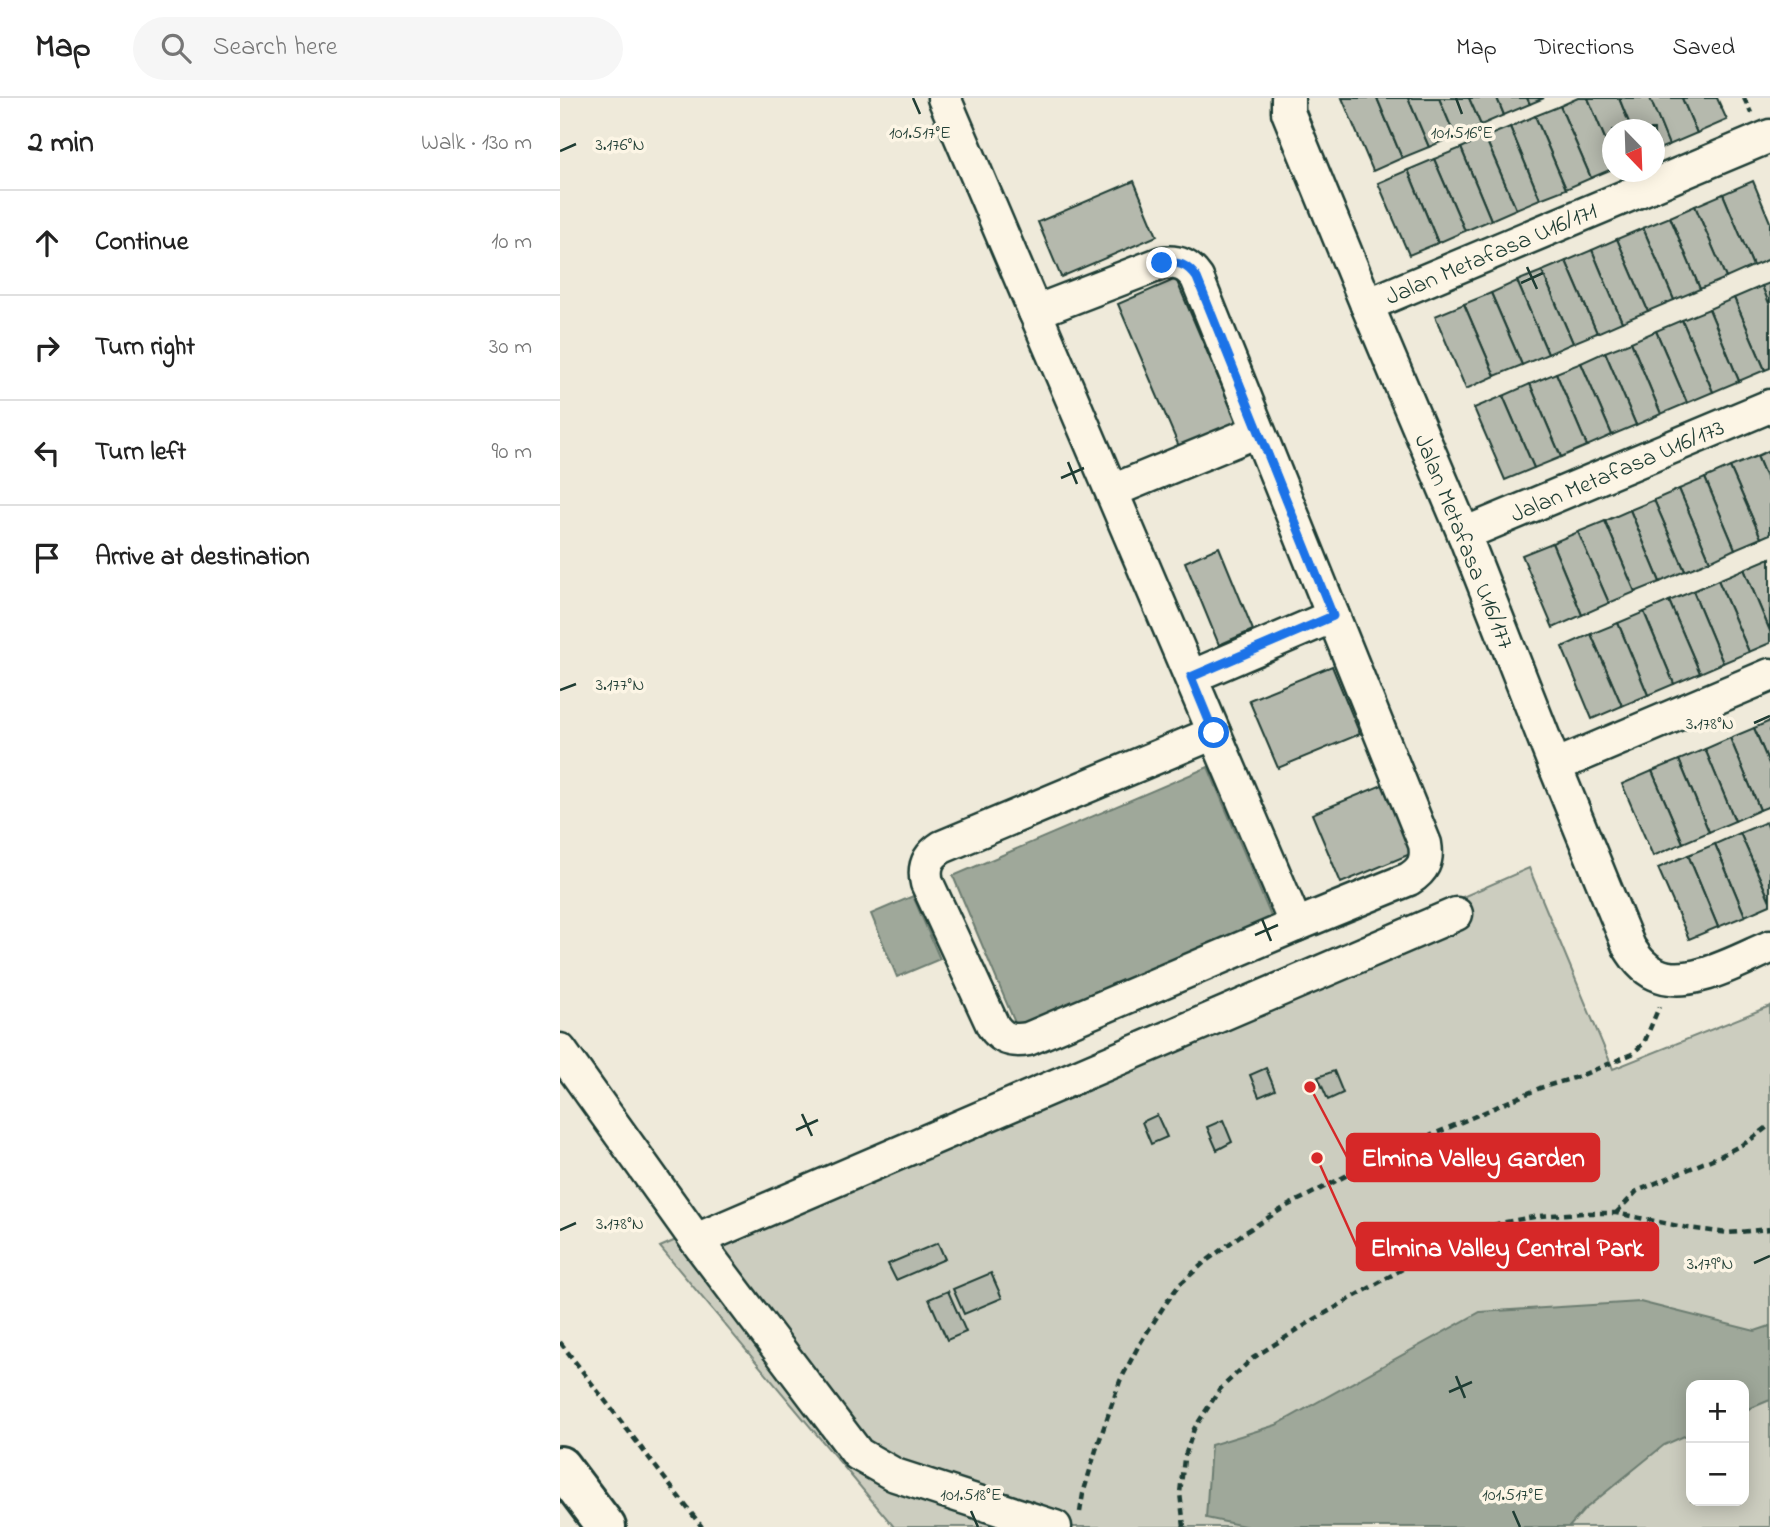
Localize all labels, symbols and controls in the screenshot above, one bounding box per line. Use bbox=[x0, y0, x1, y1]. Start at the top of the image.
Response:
search box bbox=[133, 17, 623, 80]
text: Map bbox=[35, 24, 91, 72]
icon: search bbox=[157, 29, 195, 67]
text: Search here bbox=[213, 29, 337, 67]
text: Map bbox=[1456, 31, 1497, 66]
text: Directions bbox=[1535, 31, 1634, 66]
text: Saved bbox=[1672, 31, 1735, 66]
north arrow bbox=[1602, 119, 1665, 182]
text: 101.517°E bbox=[889, 121, 951, 147]
text: 101.516°E bbox=[1431, 121, 1493, 147]
text: 2 min bbox=[28, 122, 94, 166]
text: Walk · 130 m bbox=[421, 127, 532, 160]
text: 3.176°N bbox=[595, 133, 645, 159]
street label: Jalan Metafasa U16/171 bbox=[1381, 195, 1604, 316]
icon: ahead bbox=[28, 224, 66, 262]
text: Continue bbox=[95, 224, 188, 262]
text: 10 m bbox=[491, 226, 532, 259]
route end bbox=[1146, 247, 1177, 278]
icon: right bbox=[28, 329, 66, 367]
text: Turn right bbox=[95, 329, 195, 367]
text: 30 m bbox=[489, 331, 532, 364]
street label: Jalan Metafasa U16/173 bbox=[1506, 411, 1730, 533]
street label: Jalan Metafasa U16/177 bbox=[1404, 429, 1522, 655]
icon: left bbox=[28, 434, 66, 472]
text: Turn left bbox=[95, 434, 186, 472]
text: 90 m bbox=[492, 436, 532, 469]
icon: arrive bbox=[28, 539, 66, 577]
text: Arrive at destination bbox=[95, 539, 310, 577]
text: 3.177°N bbox=[596, 673, 644, 699]
text: 3.178°N bbox=[1686, 712, 1734, 738]
route start bbox=[1198, 717, 1229, 748]
callout: Elmina Valley Garden bbox=[1347, 1134, 1599, 1181]
text: Elmina Valley Garden bbox=[1361, 1141, 1585, 1179]
text: 3.178°N bbox=[596, 1212, 644, 1238]
callout: Elmina Valley Central Park bbox=[1357, 1223, 1658, 1270]
text: Elmina Valley Central Park bbox=[1370, 1231, 1644, 1269]
text: 3.179°N bbox=[1687, 1252, 1733, 1278]
map controls bbox=[1686, 1380, 1749, 1506]
button: + bbox=[1686, 1380, 1749, 1443]
button: − bbox=[1686, 1443, 1749, 1506]
text: 101.518°E bbox=[940, 1483, 1002, 1509]
text: 101.517°E bbox=[1482, 1483, 1544, 1509]

